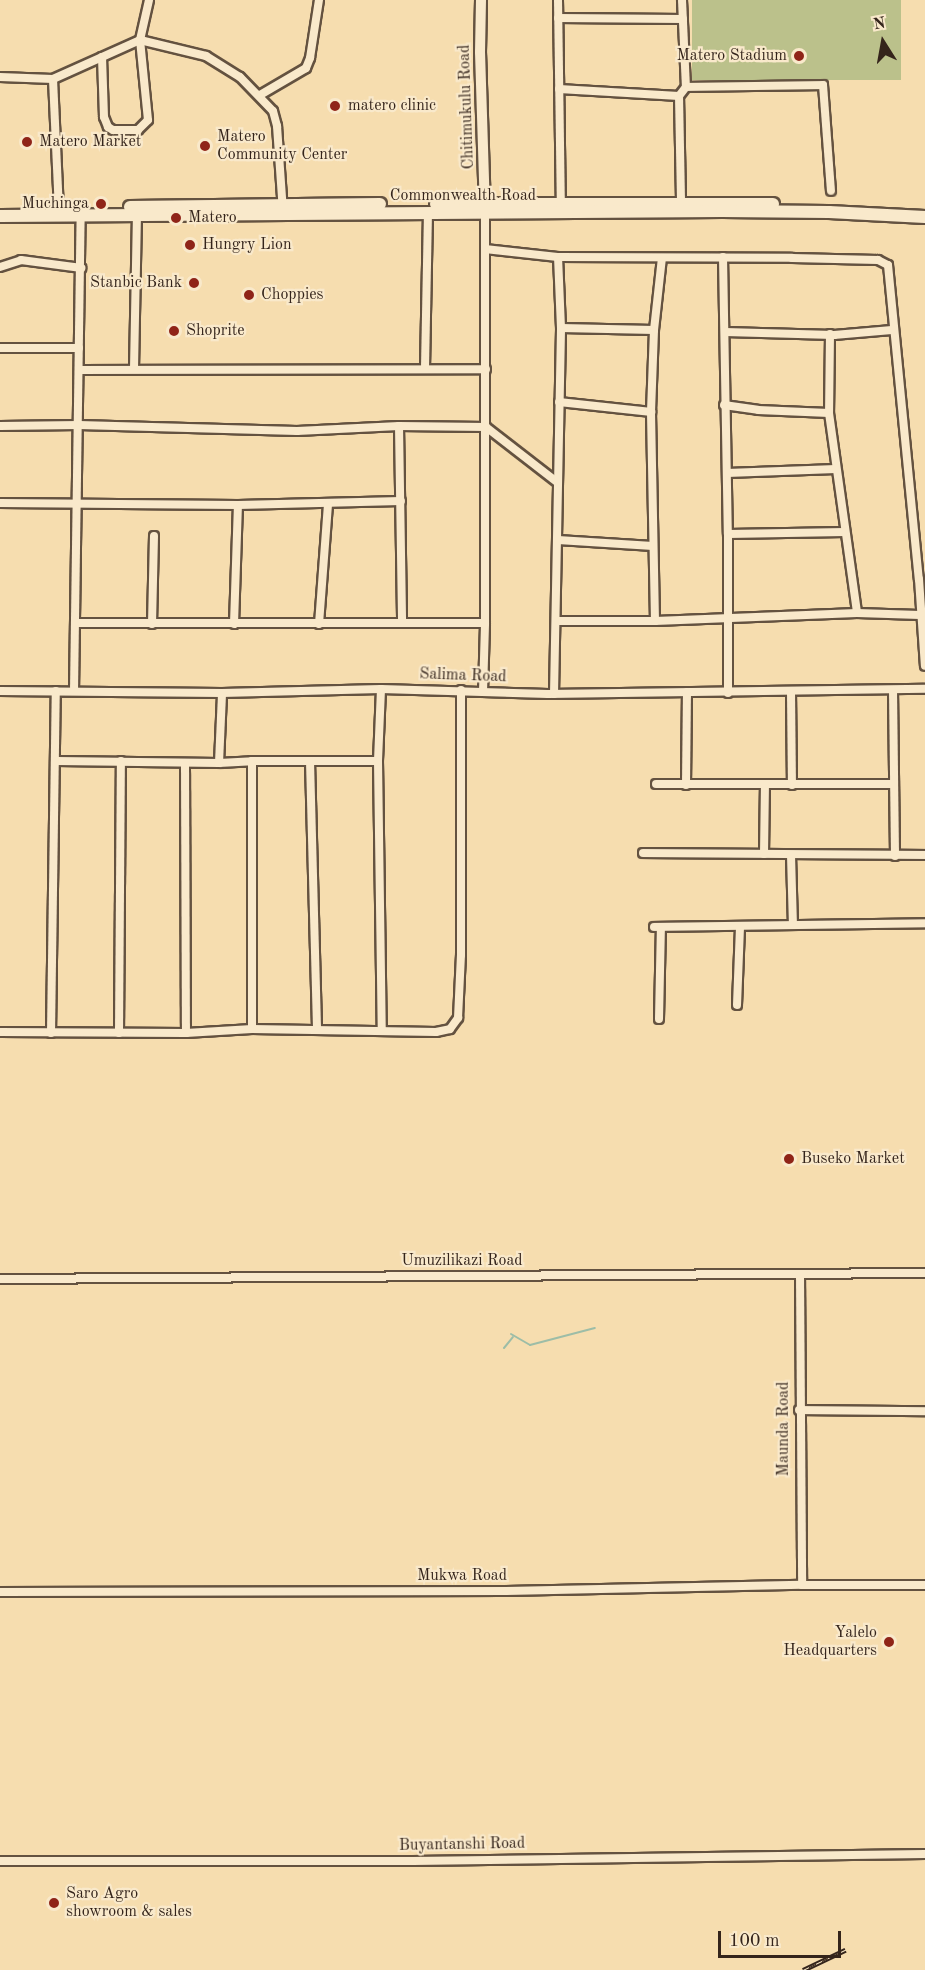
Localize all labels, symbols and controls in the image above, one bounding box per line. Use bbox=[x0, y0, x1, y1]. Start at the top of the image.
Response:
north arrow bbox=[853, 12, 913, 72]
text: N bbox=[872, 15, 887, 33]
street label: Chitimukulu Road bbox=[455, 44, 479, 170]
place label: Matero Stadium bbox=[676, 46, 787, 66]
marker: Matero Stadium bbox=[792, 49, 806, 63]
place label: matero clinic bbox=[348, 96, 436, 116]
marker: matero clinic bbox=[326, 97, 344, 115]
place label: Matero Community Center bbox=[217, 127, 347, 165]
place label: Matero Market bbox=[39, 132, 141, 152]
marker: Matero Market bbox=[20, 135, 34, 149]
marker: Matero Community Center bbox=[198, 139, 212, 153]
street label: Commonwealth Road bbox=[390, 186, 536, 206]
place label: Muchinga bbox=[22, 194, 89, 214]
marker: Muchinga bbox=[94, 197, 108, 211]
place label: Matero bbox=[188, 208, 237, 228]
marker: Matero bbox=[169, 211, 183, 225]
place label: Hungry Lion bbox=[202, 235, 292, 255]
marker: Hungry Lion bbox=[183, 238, 197, 252]
place label: Stanbic Bank bbox=[90, 273, 182, 293]
marker: Stanbic Bank bbox=[187, 276, 201, 290]
place label: Choppies bbox=[261, 285, 324, 305]
marker: Choppies bbox=[242, 288, 256, 302]
place label: Shoprite bbox=[186, 321, 245, 341]
marker: Shoprite bbox=[167, 324, 181, 338]
street label: Salima Road bbox=[419, 665, 507, 687]
place label: Buseko Market bbox=[801, 1149, 905, 1169]
marker: Buseko Market bbox=[782, 1152, 796, 1166]
street label: Umuzilikazi Road bbox=[401, 1251, 523, 1271]
street label: Maunda Road bbox=[774, 1382, 794, 1476]
street label: Mukwa Road bbox=[417, 1566, 507, 1586]
place label: Yalelo Headquarters bbox=[783, 1623, 877, 1661]
marker: Yalelo Headquarters bbox=[882, 1635, 896, 1649]
street label: Buyantanshi Road bbox=[399, 1834, 525, 1856]
place label: Saro Agro showroom & sales bbox=[66, 1884, 192, 1922]
marker: Saro Agro showroom & sales bbox=[47, 1896, 61, 1910]
scale bar bbox=[721, 1919, 844, 1957]
text: 100 m bbox=[729, 1932, 780, 1950]

